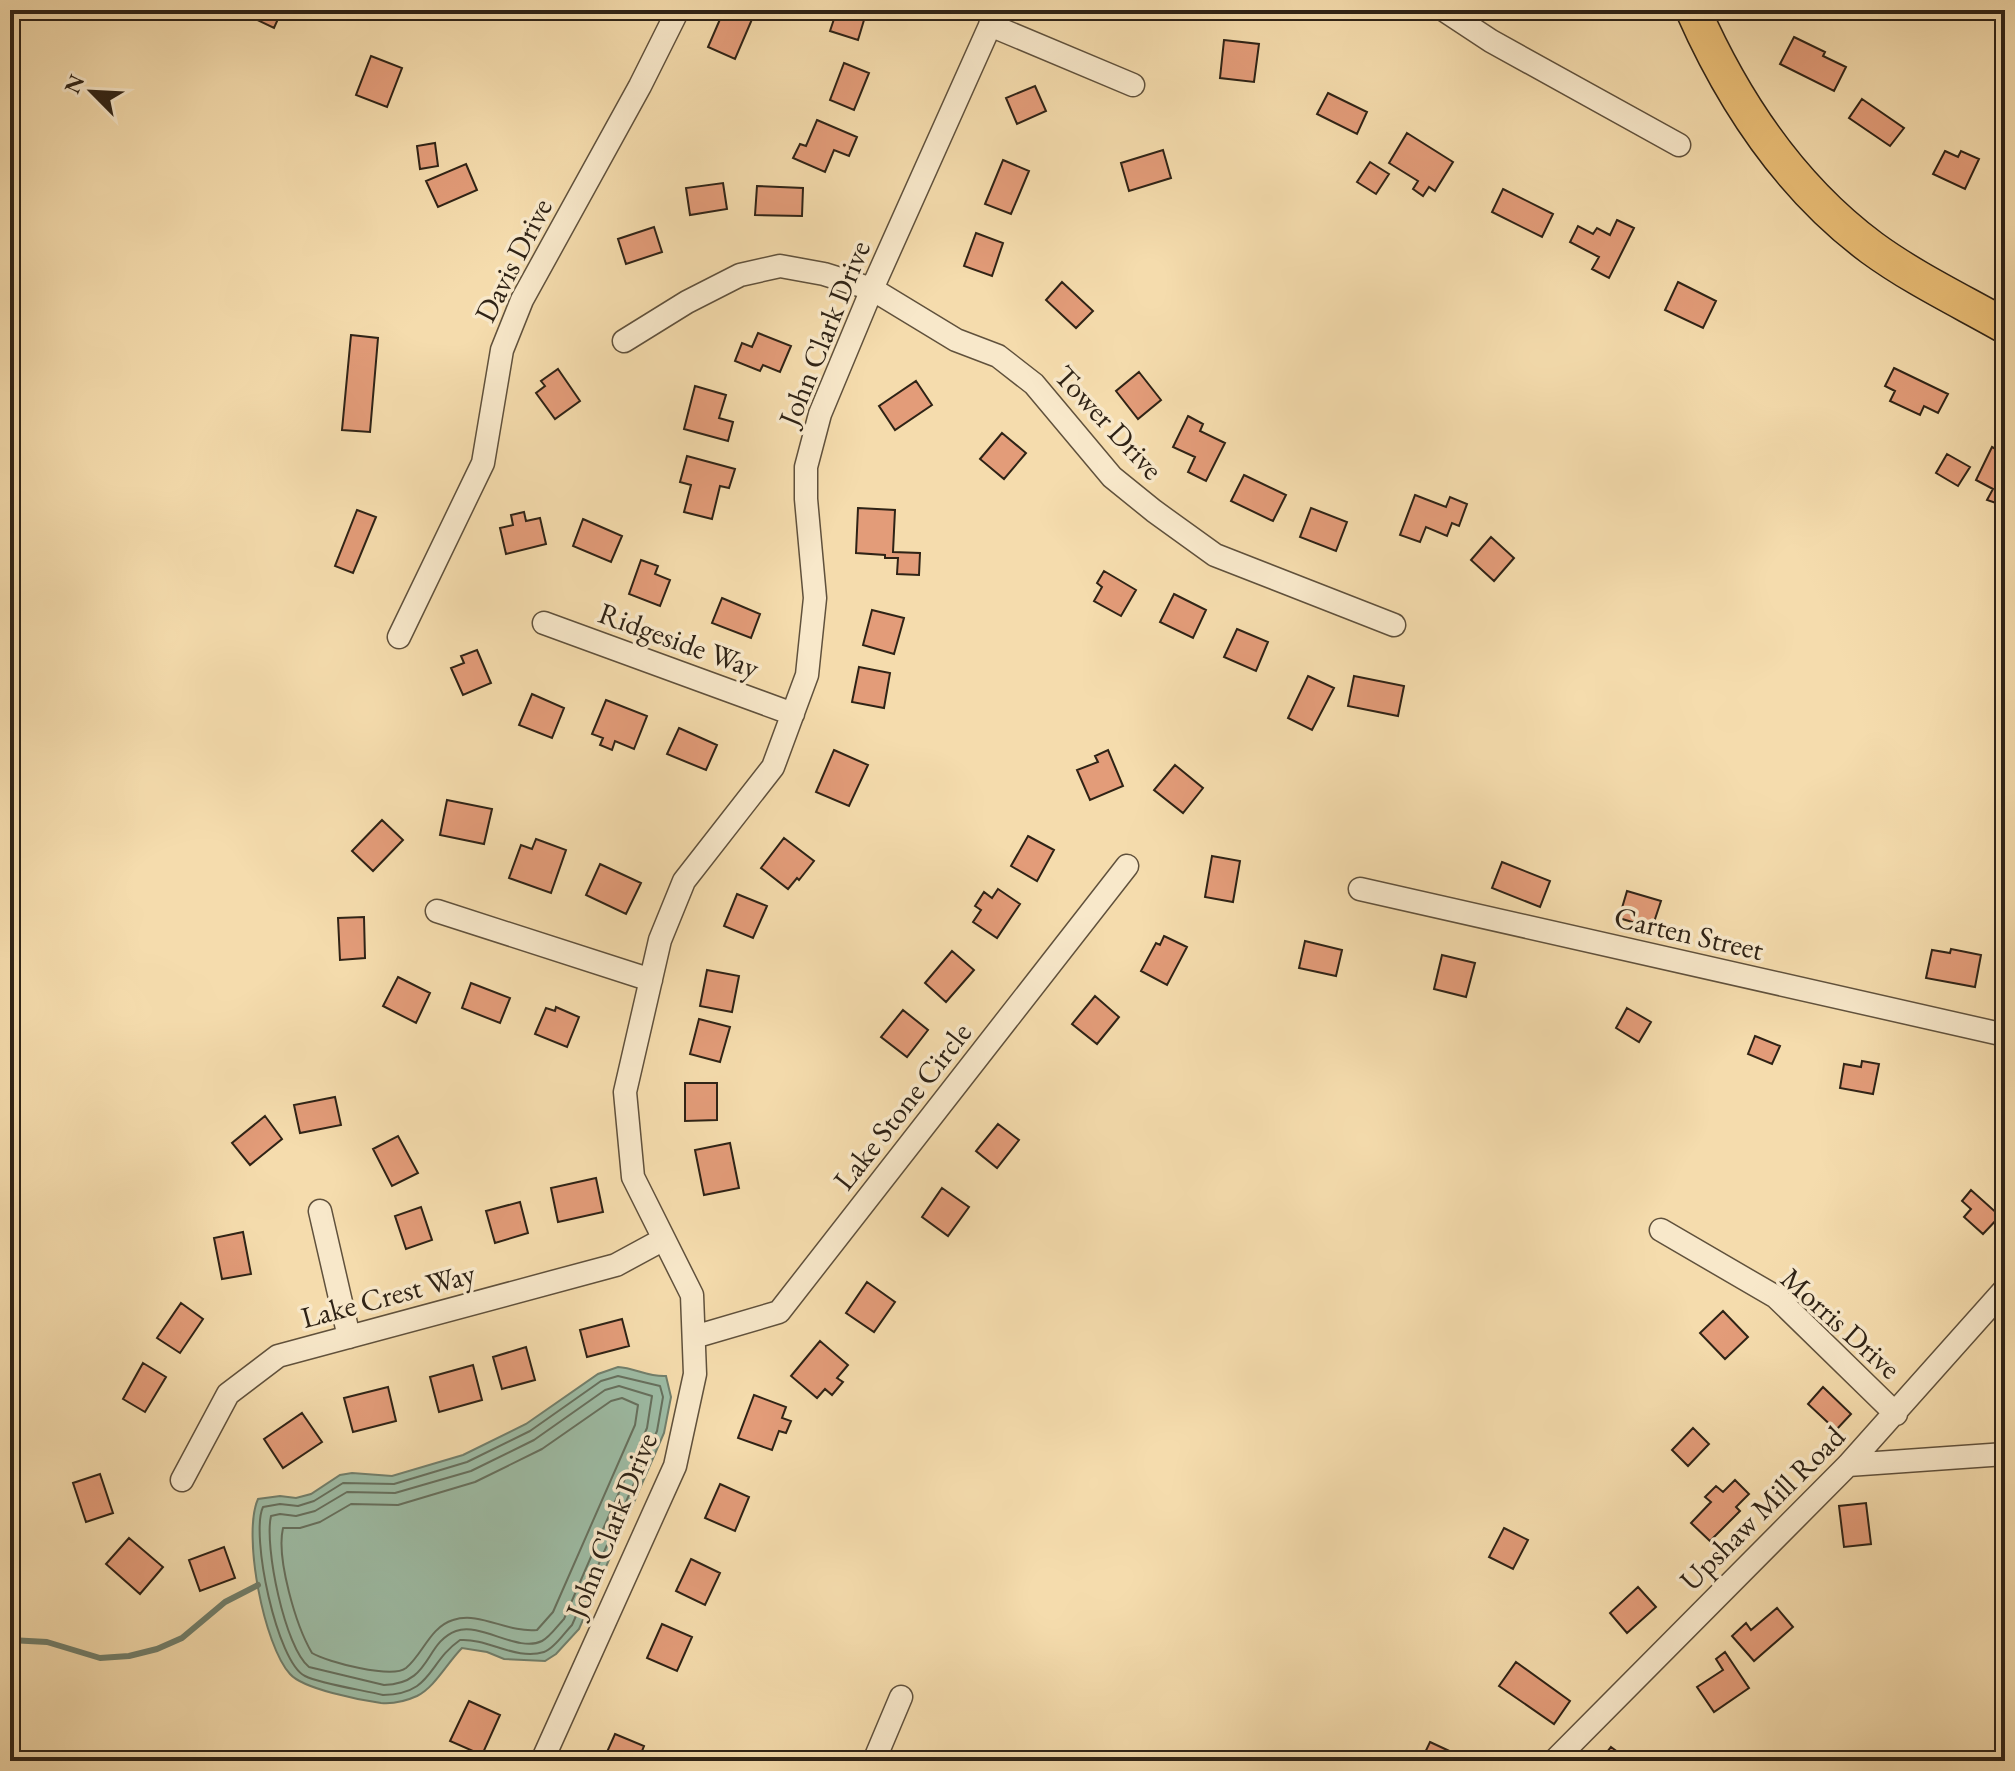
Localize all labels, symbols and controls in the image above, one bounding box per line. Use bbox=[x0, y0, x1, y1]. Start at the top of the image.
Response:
north arrow bbox=[52, 52, 132, 132]
text: N bbox=[57, 70, 91, 98]
street label: Davis Drive bbox=[465, 191, 561, 329]
street label: John Clark Drive bbox=[768, 235, 879, 434]
street label: Tower Drive bbox=[1046, 356, 1172, 488]
street label: Ridgeside Way bbox=[593, 593, 765, 687]
street label: Carten Street bbox=[1610, 897, 1768, 969]
street label: Lake Stone Circle bbox=[824, 1014, 980, 1198]
street label: Lake Crest Way bbox=[297, 1253, 480, 1337]
street label: Morris Drive bbox=[1773, 1259, 1909, 1387]
street label: Upshaw Mill Road bbox=[1671, 1416, 1854, 1599]
street label: John Clark Drive bbox=[555, 1427, 666, 1626]

